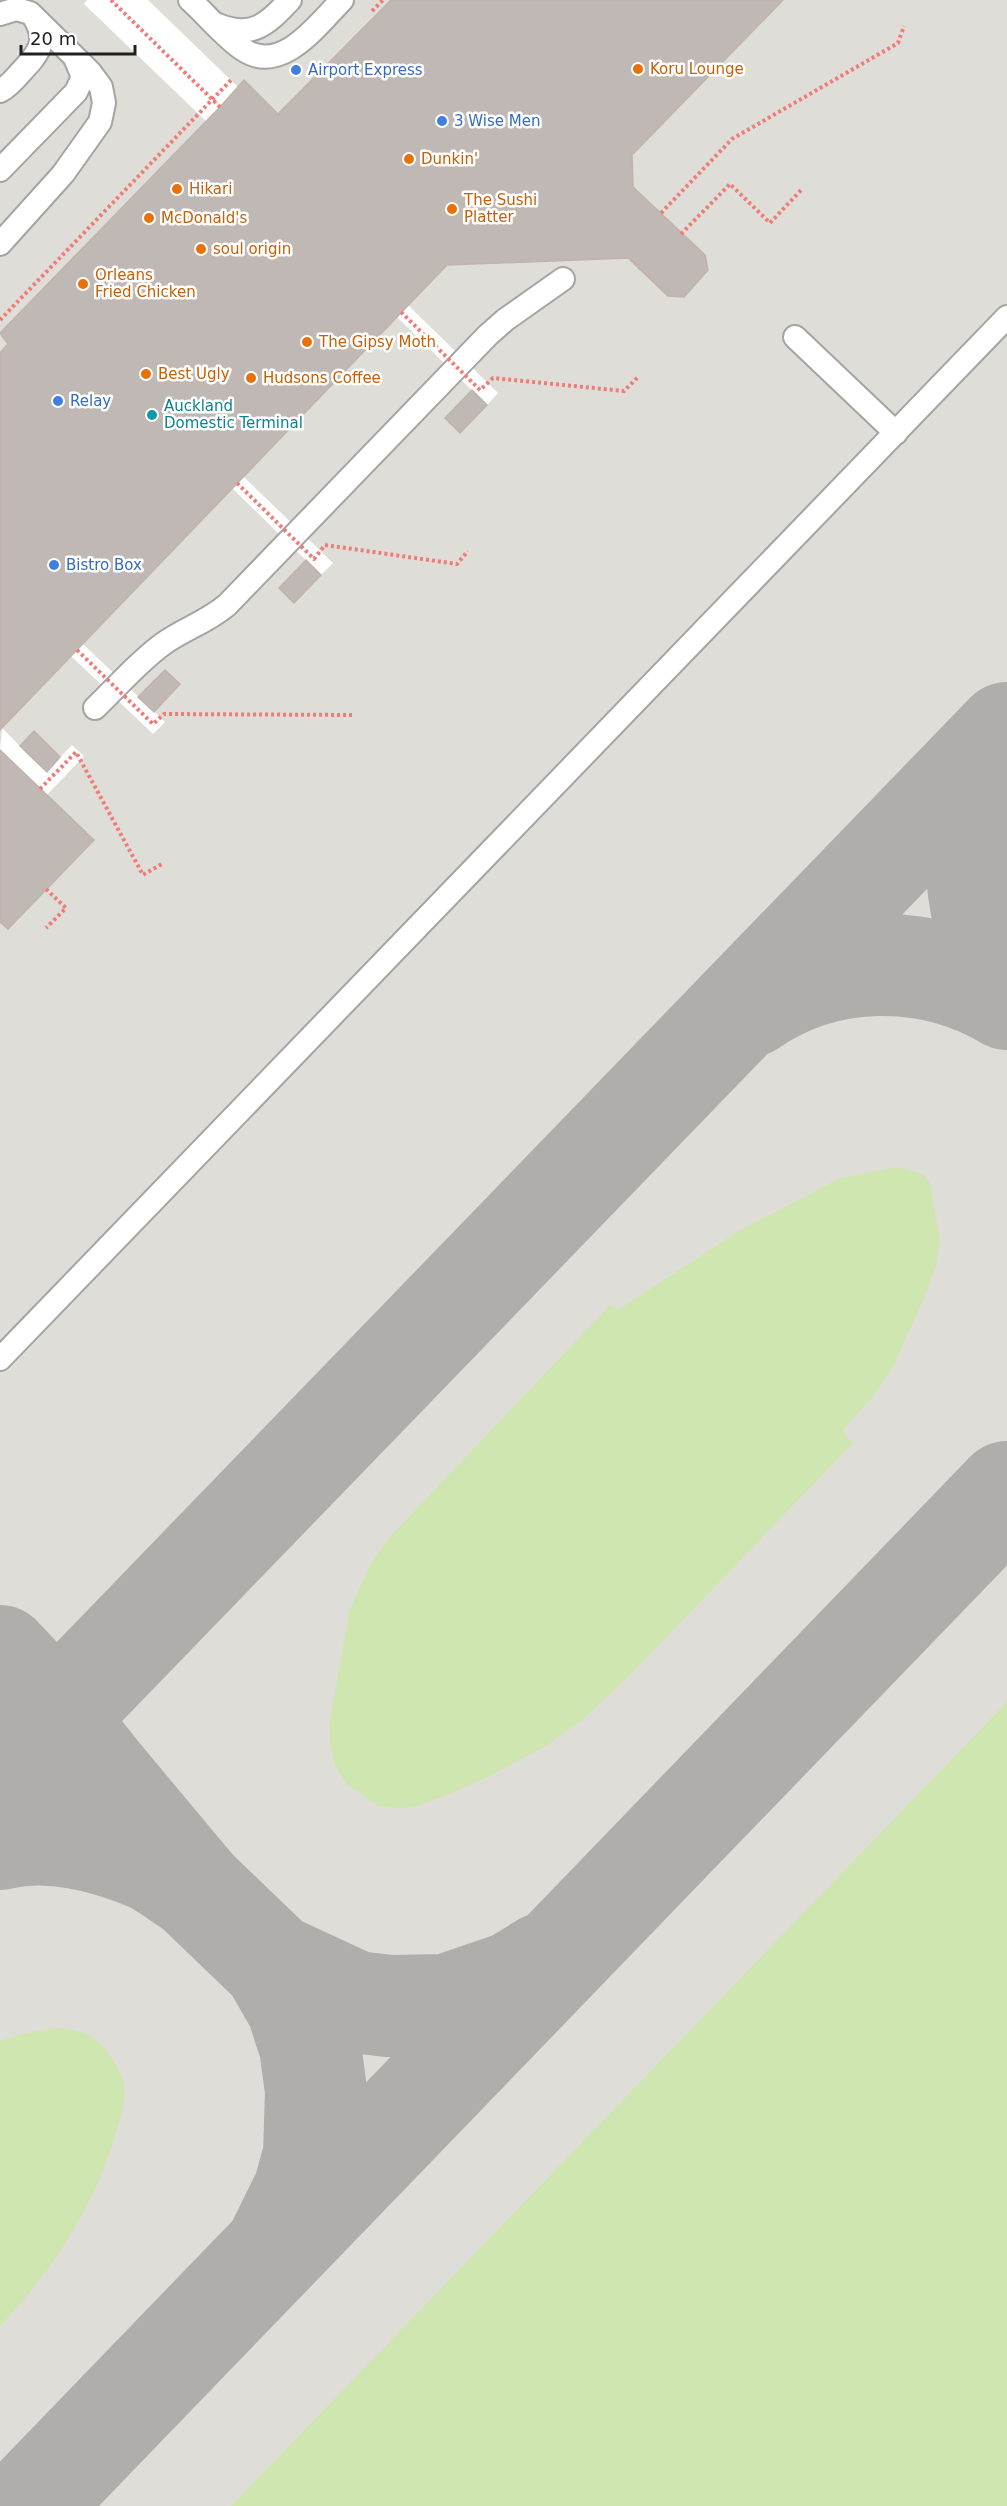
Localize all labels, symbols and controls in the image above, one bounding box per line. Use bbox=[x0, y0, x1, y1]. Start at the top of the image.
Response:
scale bar bbox=[21, 18, 135, 56]
text: 20 m bbox=[30, 28, 76, 49]
place label: Koru Lounge bbox=[650, 60, 744, 78]
place label: Airport Express bbox=[308, 61, 423, 79]
marker: Koru Lounge bbox=[631, 62, 645, 76]
marker: Airport Express bbox=[289, 63, 303, 77]
place label: 3 Wise Men bbox=[454, 112, 540, 130]
marker: 3 Wise Men bbox=[435, 114, 449, 128]
place label: Dunkin' bbox=[421, 150, 478, 168]
marker: Dunkin' bbox=[402, 152, 416, 166]
place label: Hikari bbox=[189, 180, 232, 198]
marker: Hikari bbox=[170, 182, 184, 196]
place label: The Sushi Platter bbox=[463, 191, 537, 226]
marker: The Sushi Platter bbox=[445, 202, 459, 216]
place label: McDonald's bbox=[161, 209, 247, 227]
marker: McDonald's bbox=[142, 211, 156, 225]
place label: soul origin bbox=[213, 240, 291, 258]
marker: soul origin bbox=[194, 242, 208, 256]
place label: Orleans Fried Chicken bbox=[95, 266, 196, 301]
marker: Orleans Fried Chicken bbox=[76, 277, 90, 291]
place label: The Gipsy Moth bbox=[318, 333, 436, 351]
marker: The Gipsy Moth bbox=[300, 335, 314, 349]
place label: Best Ugly bbox=[158, 365, 230, 383]
marker: Best Ugly bbox=[139, 367, 153, 381]
place label: Hudsons Coffee bbox=[263, 369, 381, 387]
marker: Hudsons Coffee bbox=[244, 371, 258, 385]
place label: Relay bbox=[70, 392, 111, 410]
marker: Relay bbox=[51, 394, 65, 408]
place label: Auckland Domestic Terminal bbox=[164, 397, 303, 432]
marker: Auckland Domestic Terminal bbox=[145, 408, 159, 422]
place label: Bistro Box bbox=[66, 556, 142, 574]
marker: Bistro Box bbox=[47, 558, 61, 572]

